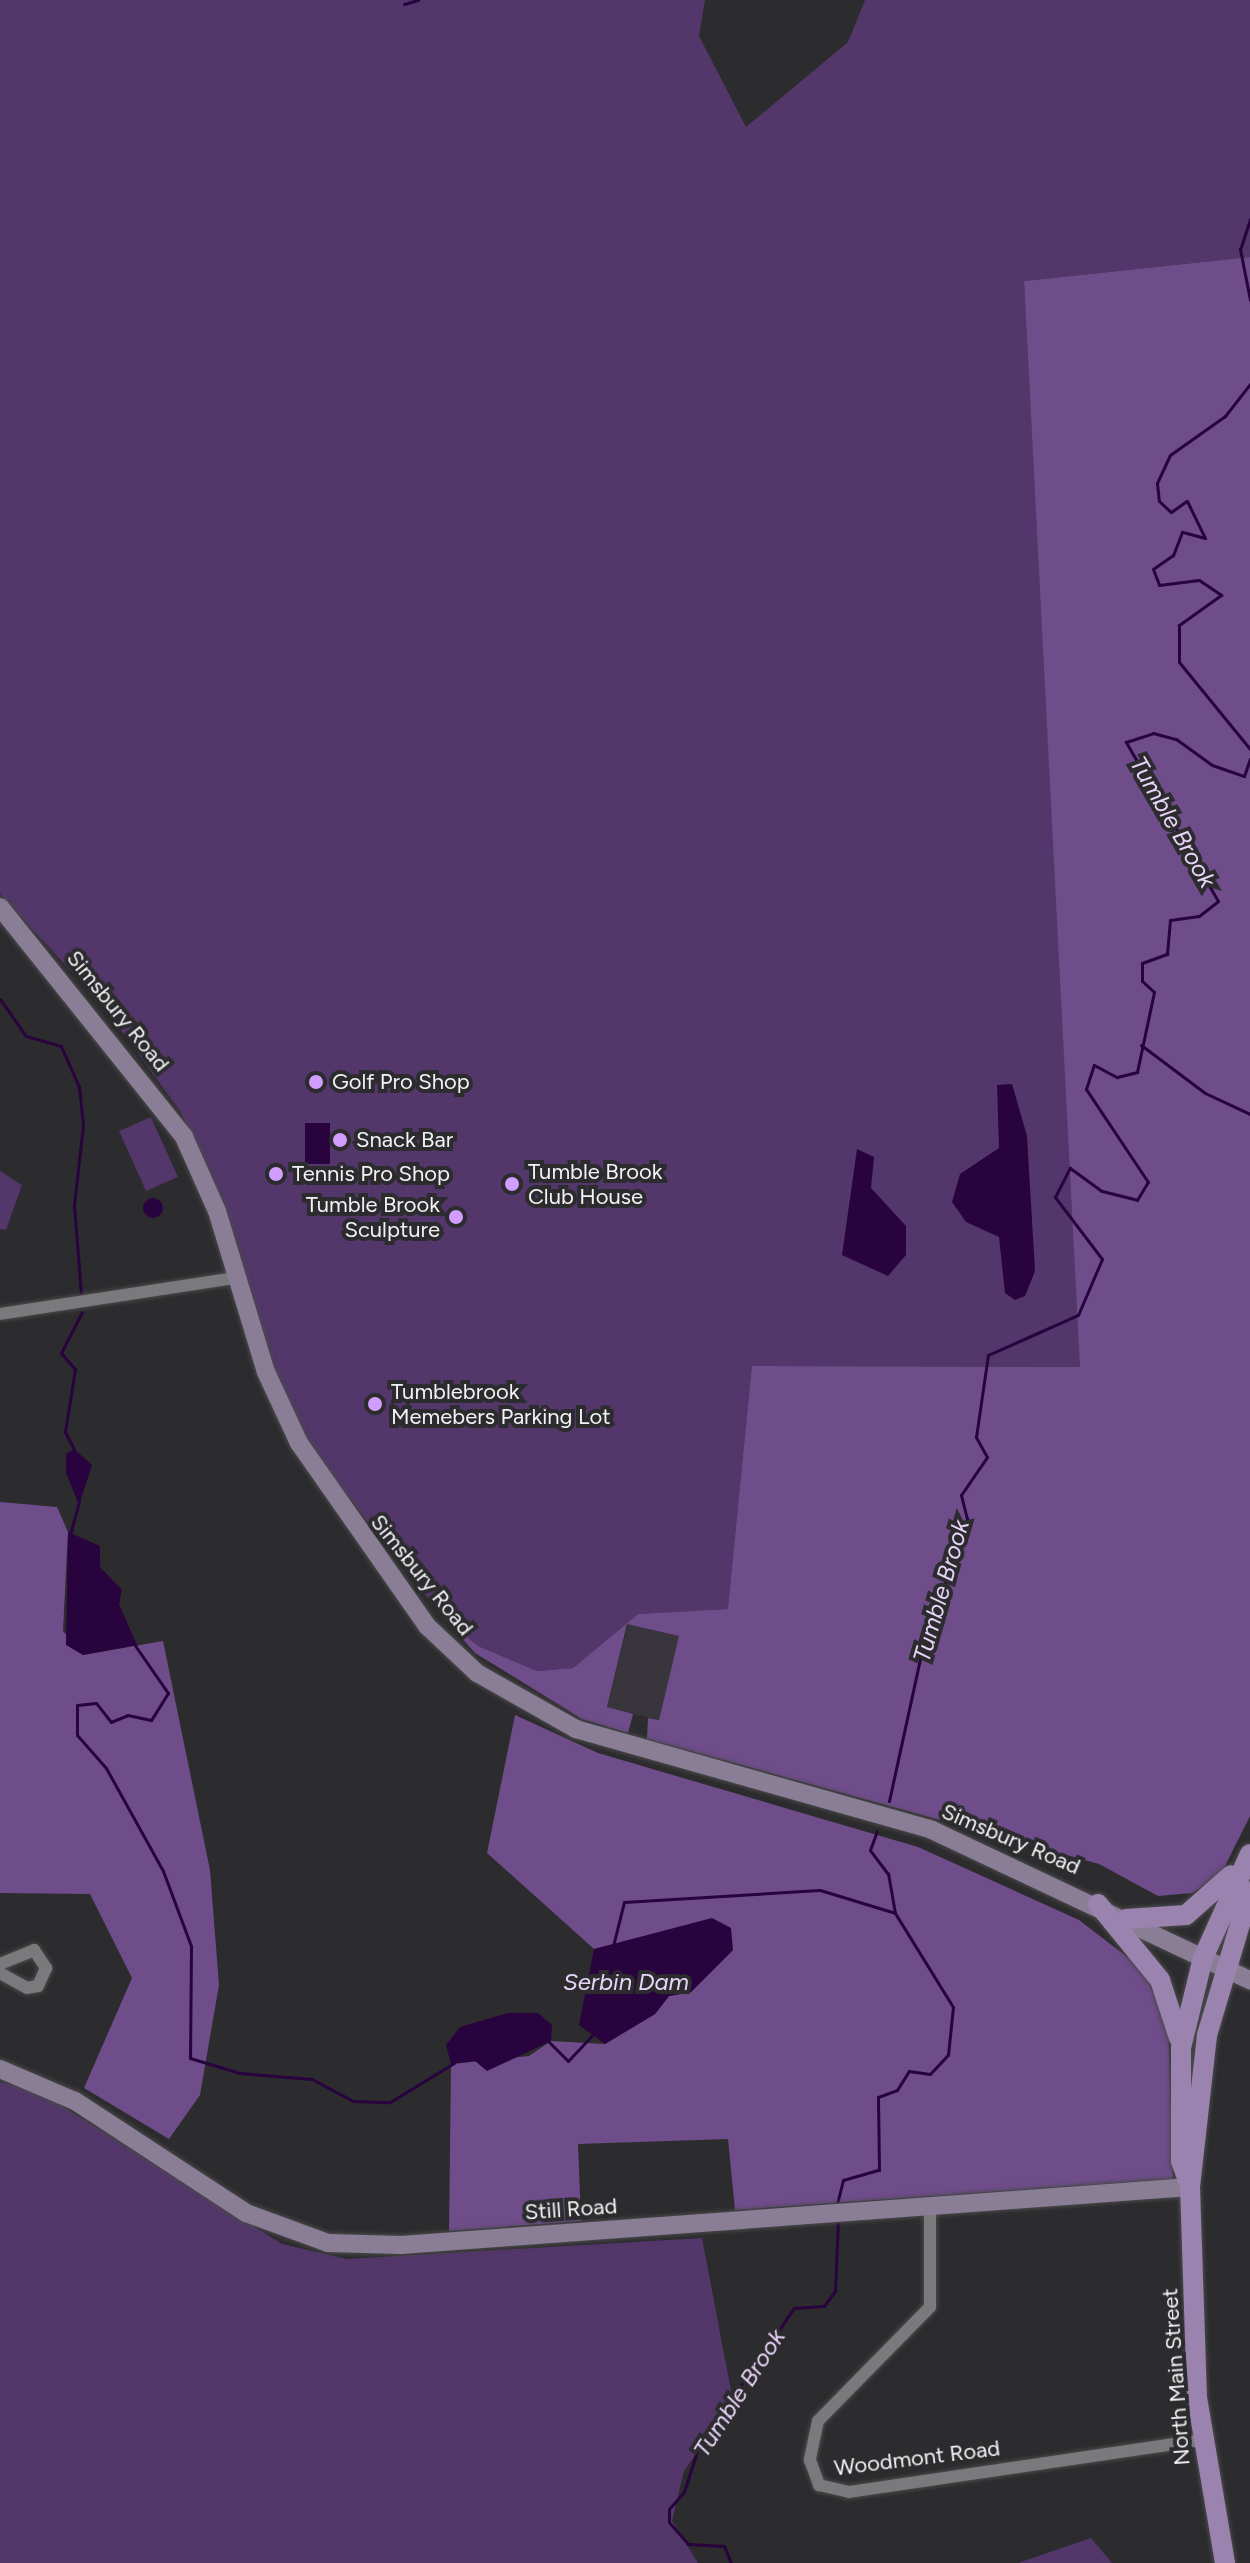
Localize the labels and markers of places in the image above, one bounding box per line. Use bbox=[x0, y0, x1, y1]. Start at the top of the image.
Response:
place label: Golf Pro Shop bbox=[332, 1069, 470, 1095]
marker: Golf Pro Shop bbox=[307, 1073, 325, 1091]
place label: Snack Bar bbox=[356, 1127, 453, 1153]
marker: Snack Bar bbox=[331, 1131, 349, 1149]
place label: Tumble Brook Club House bbox=[528, 1158, 662, 1210]
place label: Tennis Pro Shop bbox=[292, 1161, 450, 1187]
marker: Tennis Pro Shop bbox=[267, 1165, 285, 1183]
marker: Tumble Brook Club House bbox=[503, 1175, 521, 1193]
place label: Tumble Brook Sculpture bbox=[306, 1191, 440, 1242]
marker: Tumble Brook Sculpture bbox=[447, 1208, 465, 1226]
place label: Tumblebrook Memebers Parking Lot bbox=[391, 1378, 610, 1430]
marker: Tumblebrook Memebers Parking Lot bbox=[366, 1395, 384, 1413]

